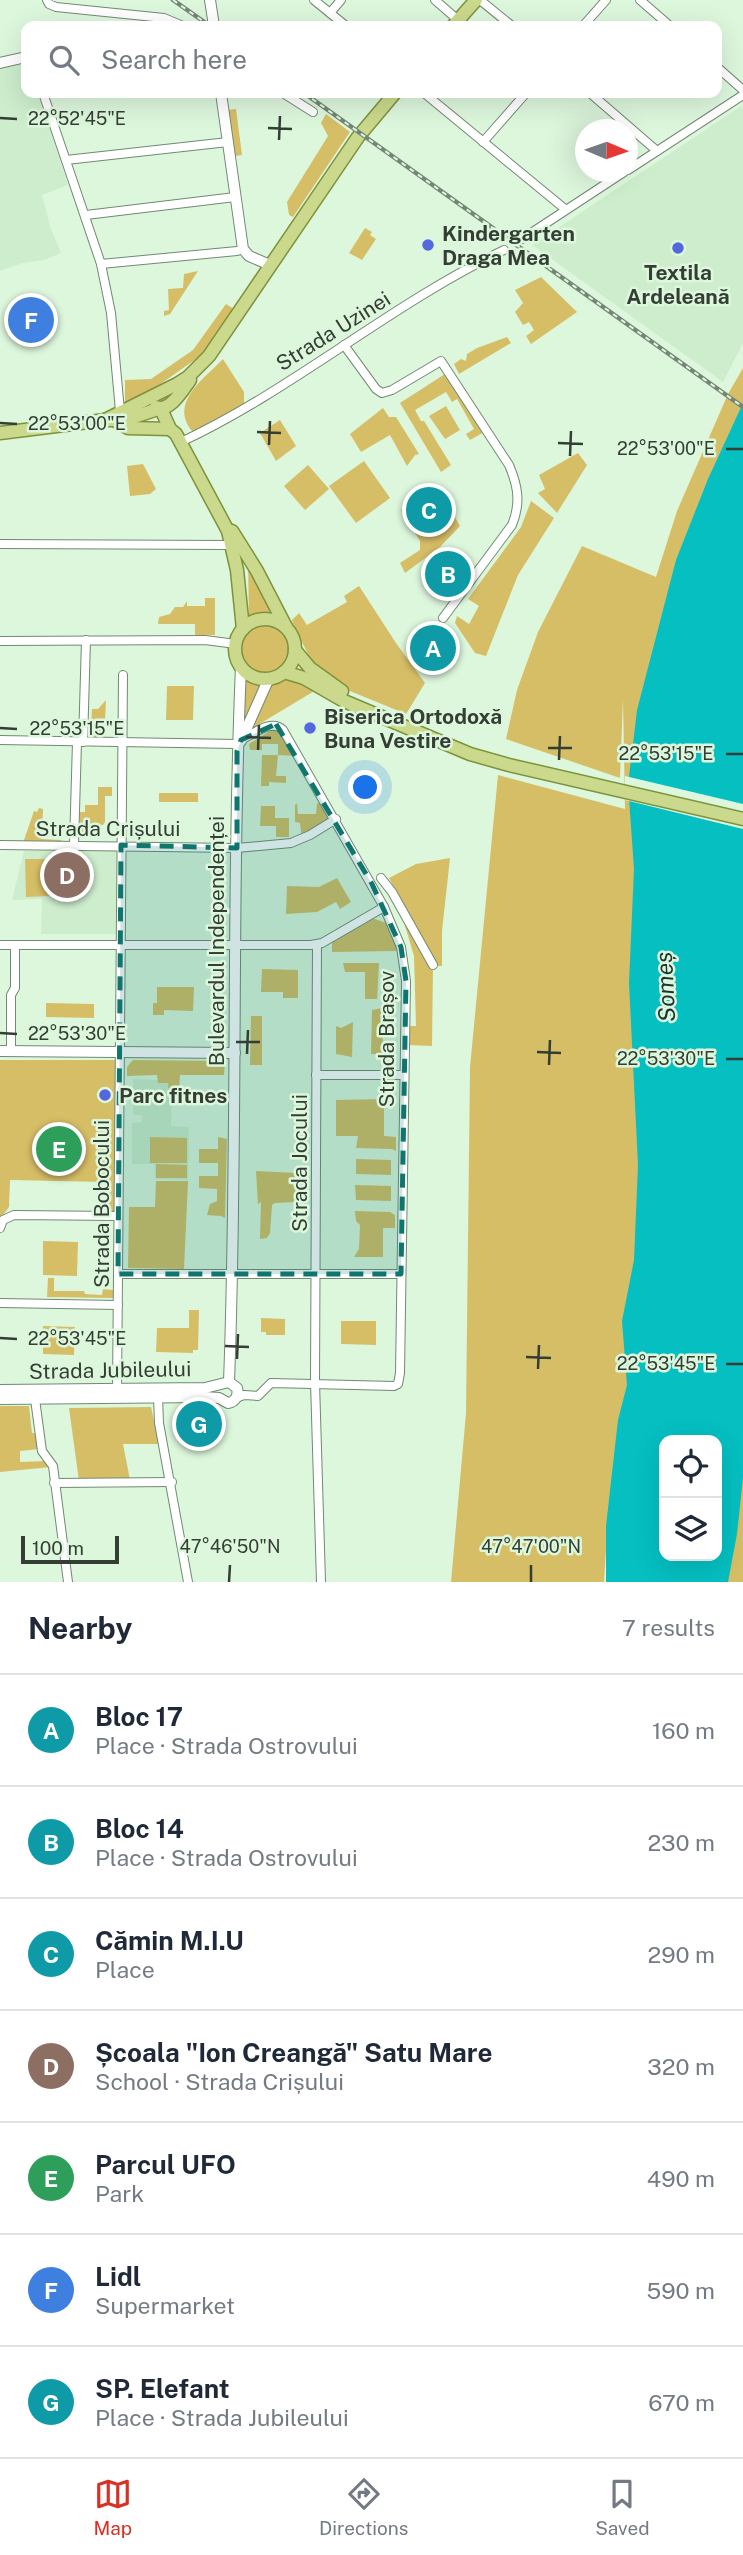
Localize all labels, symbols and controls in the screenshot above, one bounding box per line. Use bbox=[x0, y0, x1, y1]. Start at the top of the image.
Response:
search box bbox=[21, 21, 722, 98]
icon: search bbox=[45, 41, 83, 79]
text: Search here bbox=[101, 44, 247, 75]
text: 22°52'45"E bbox=[28, 108, 126, 129]
north arrow bbox=[575, 119, 638, 182]
place label: Kindergarten Draga Mea bbox=[442, 221, 575, 270]
marker: Kindergarten Draga Mea bbox=[420, 237, 436, 253]
marker: Textila Ardeleană bbox=[670, 240, 686, 256]
place label: Textila Ardeleană bbox=[626, 260, 730, 309]
street label: Strada Uzinei bbox=[271, 286, 395, 376]
pin: F bbox=[8, 294, 54, 346]
text: 22°53'00"E bbox=[28, 413, 126, 434]
text: 22°53'00"E bbox=[617, 438, 715, 459]
pin: C bbox=[406, 484, 452, 536]
pin: B bbox=[425, 548, 471, 600]
pin: A bbox=[410, 622, 456, 674]
place label: Biserica Ortodoxă Buna Vestire bbox=[324, 704, 502, 753]
text: 22°53'15"E bbox=[30, 718, 124, 739]
marker: Biserica Ortodoxă Buna Vestire bbox=[302, 720, 318, 736]
text: 22°53'15"E bbox=[619, 743, 713, 764]
your location bbox=[348, 770, 382, 804]
street label: Strada Crișului bbox=[36, 816, 180, 841]
street label: Bulevardul Independenței bbox=[204, 816, 229, 1066]
pin: D bbox=[44, 849, 90, 901]
water label: Someș bbox=[650, 951, 680, 1023]
street label: Strada Brașov bbox=[374, 970, 399, 1107]
text: 22°53'30"E bbox=[28, 1023, 126, 1044]
text: 22°53'30"E bbox=[617, 1048, 715, 1069]
place label: Parc fitnes bbox=[119, 1083, 227, 1108]
marker: Parc fitnes bbox=[97, 1087, 113, 1103]
street label: Strada Jocului bbox=[287, 1094, 312, 1232]
street label: Strada Bobocului bbox=[89, 1120, 114, 1288]
pin: E bbox=[36, 1123, 82, 1175]
text: 22°53'45"E bbox=[28, 1328, 126, 1349]
text: 22°53'45"E bbox=[617, 1353, 715, 1374]
street label: Strada Jubileului bbox=[29, 1356, 191, 1384]
pin: G bbox=[176, 1398, 222, 1450]
map controls bbox=[659, 1435, 722, 1561]
button: locate bbox=[659, 1435, 722, 1498]
button: layers bbox=[659, 1498, 722, 1561]
scale bar bbox=[21, 1533, 119, 1565]
text: 47°46'50"N bbox=[179, 1536, 281, 1557]
text: 47°47'00"N bbox=[481, 1536, 581, 1557]
text: 100 m bbox=[32, 1537, 84, 1559]
text: Nearby bbox=[28, 1610, 132, 1646]
text: 7 results bbox=[622, 1614, 715, 1641]
text: Bloc 17 bbox=[95, 1701, 183, 1732]
text: A bbox=[43, 1717, 59, 1744]
text: 160 m bbox=[652, 1717, 715, 1744]
text: Place · Strada Ostrovului bbox=[95, 1732, 358, 1759]
text: Bloc 14 bbox=[95, 1813, 184, 1844]
text: B bbox=[43, 1829, 59, 1856]
text: 230 m bbox=[647, 1829, 715, 1856]
text: Place · Strada Ostrovului bbox=[95, 1844, 358, 1871]
text: Cămin M.I.U bbox=[95, 1925, 244, 1956]
text: C bbox=[43, 1941, 59, 1968]
text: 290 m bbox=[648, 1941, 715, 1968]
text: Place bbox=[95, 1956, 155, 1983]
text: Școala "Ion Creangă" Satu Mare bbox=[95, 2037, 492, 2068]
text: D bbox=[43, 2053, 59, 2080]
text: 320 m bbox=[647, 2053, 715, 2080]
text: School · Strada Crișului bbox=[95, 2068, 344, 2095]
text: Parcul UFO bbox=[95, 2149, 236, 2180]
text: E bbox=[44, 2165, 58, 2192]
text: 490 m bbox=[647, 2165, 715, 2192]
text: Park bbox=[95, 2180, 144, 2207]
text: Lidl bbox=[95, 2261, 141, 2292]
text: F bbox=[44, 2277, 58, 2304]
text: 590 m bbox=[646, 2277, 715, 2304]
text: Supermarket bbox=[95, 2292, 235, 2319]
text: SP. Elefant bbox=[95, 2373, 230, 2404]
text: G bbox=[42, 2389, 60, 2416]
text: 670 m bbox=[648, 2389, 715, 2416]
text: Place · Strada Jubileului bbox=[95, 2404, 349, 2431]
tab: Map bbox=[93, 2475, 132, 2539]
tab: Directions bbox=[319, 2475, 408, 2539]
tab: Saved bbox=[595, 2475, 650, 2539]

